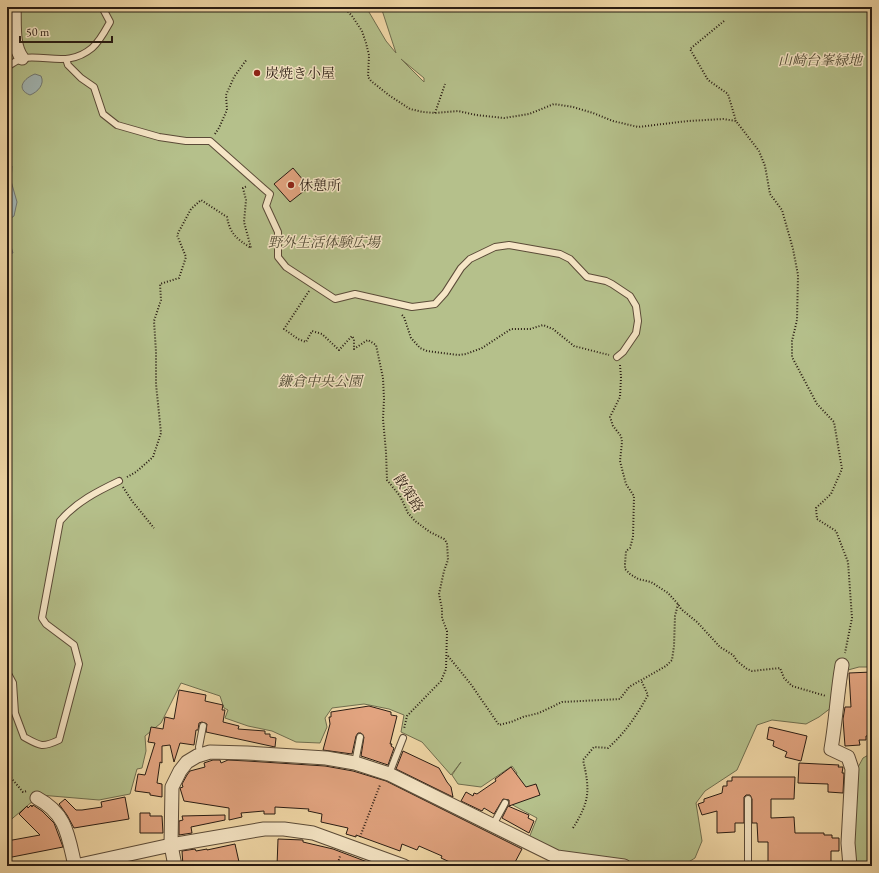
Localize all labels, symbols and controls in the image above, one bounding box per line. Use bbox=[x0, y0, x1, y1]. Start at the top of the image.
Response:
scale bar bbox=[20, 18, 112, 44]
text: 50 m bbox=[26, 24, 50, 40]
park label: 山崎台峯緑地 bbox=[778, 51, 864, 69]
place label: 炭焼き小屋 bbox=[265, 64, 335, 82]
marker: 炭焼き小屋 bbox=[252, 68, 262, 78]
place label: 休憩所 bbox=[299, 176, 341, 194]
marker: 休憩所 bbox=[286, 180, 296, 190]
park label: 野外生活体験広場 bbox=[268, 233, 382, 251]
park label: 鎌倉中央公園 bbox=[278, 372, 364, 390]
street label: 散策路 bbox=[390, 470, 428, 516]

